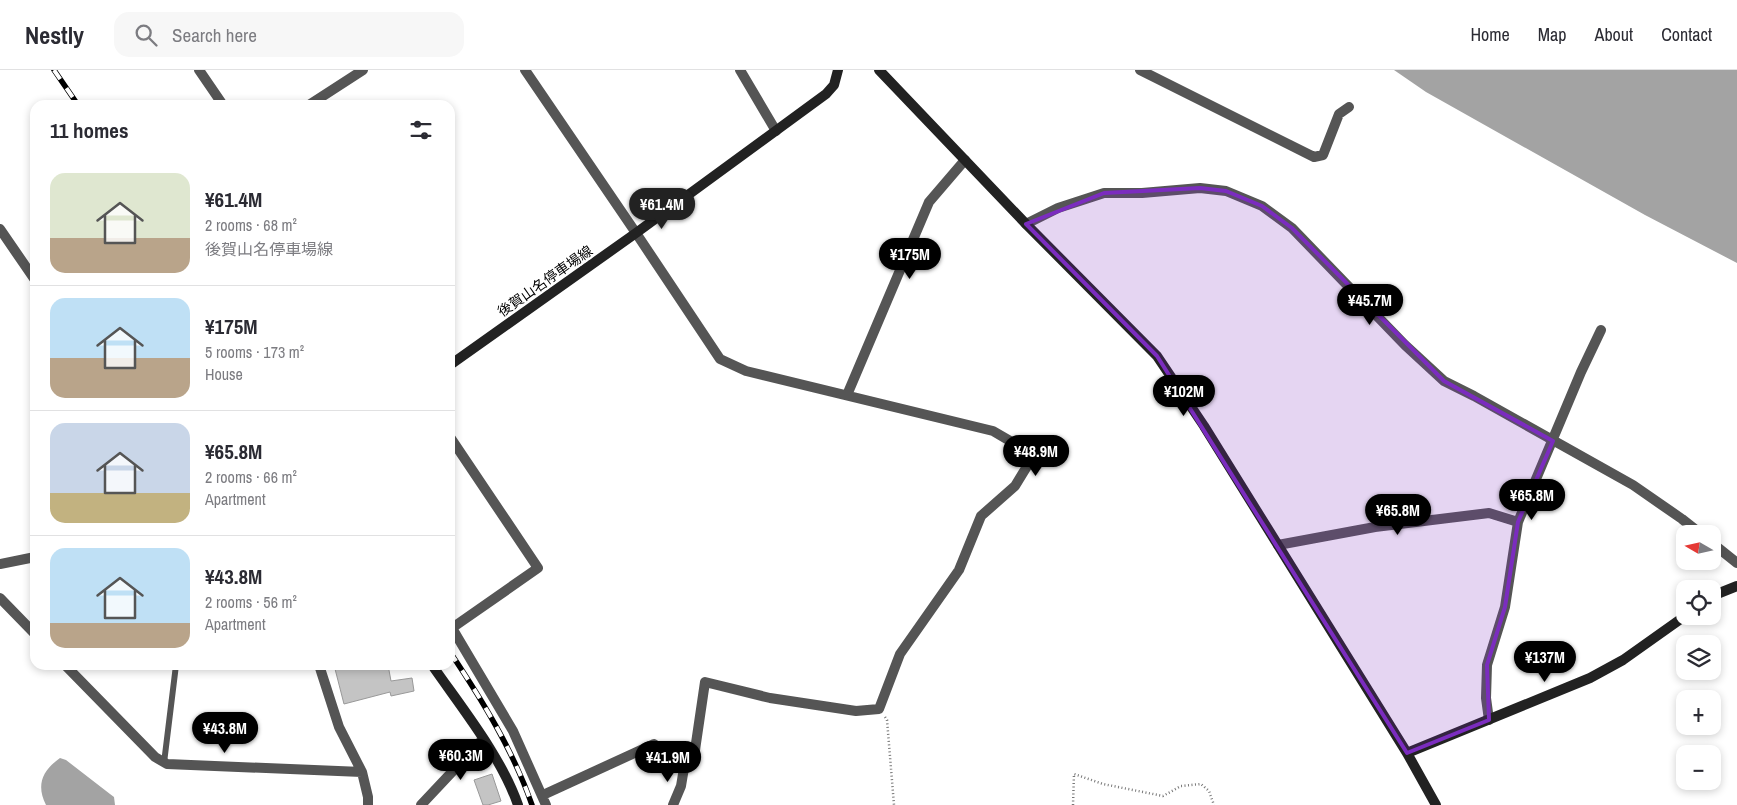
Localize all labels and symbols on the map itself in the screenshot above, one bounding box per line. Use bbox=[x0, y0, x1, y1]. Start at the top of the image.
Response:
pin: ¥61.4M bbox=[621, 188, 703, 230]
pin: ¥175M bbox=[875, 238, 945, 280]
street label: 後賀山名停車場線 bbox=[494, 242, 596, 320]
pin: ¥45.7M bbox=[1329, 284, 1411, 326]
pin: ¥102M bbox=[1149, 374, 1219, 417]
pin: ¥48.9M bbox=[995, 434, 1077, 477]
pin: ¥65.8M bbox=[1491, 478, 1573, 521]
pin: ¥65.8M bbox=[1357, 494, 1439, 536]
north arrow bbox=[1676, 525, 1721, 570]
pin: ¥137M bbox=[1510, 640, 1580, 683]
pin: ¥43.8M bbox=[184, 712, 266, 754]
pin: ¥60.3M bbox=[420, 738, 502, 781]
pin: ¥41.9M bbox=[627, 740, 709, 783]

